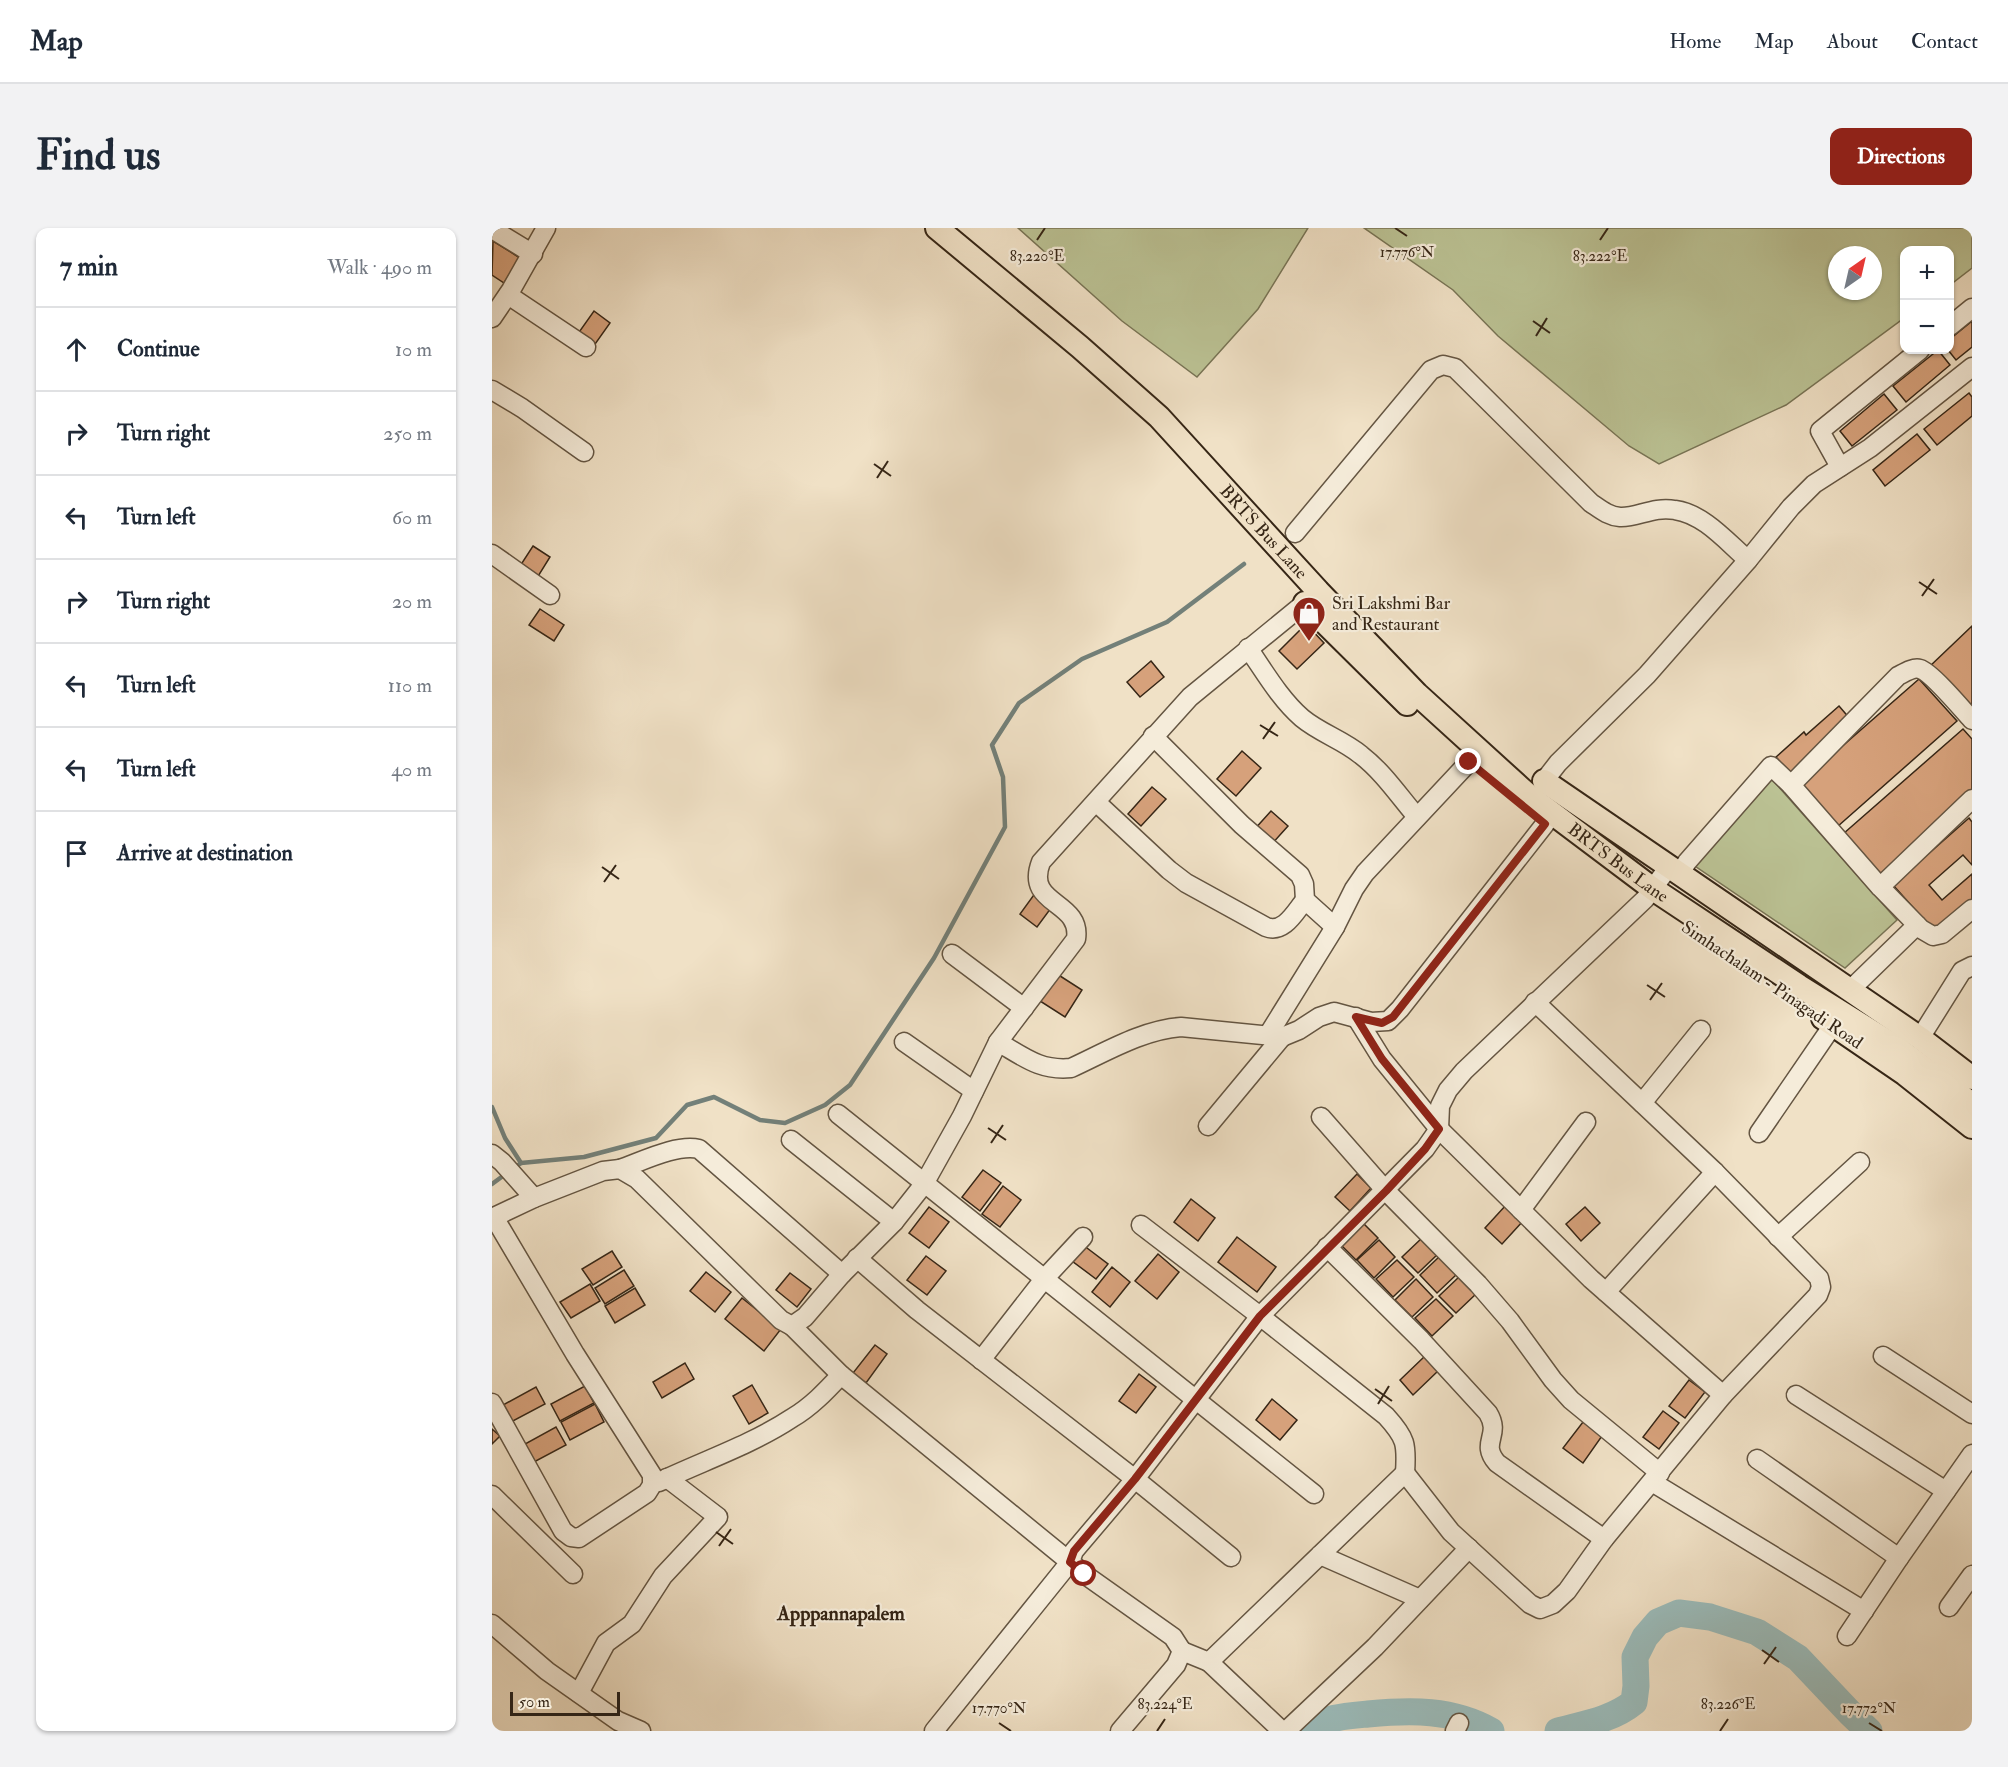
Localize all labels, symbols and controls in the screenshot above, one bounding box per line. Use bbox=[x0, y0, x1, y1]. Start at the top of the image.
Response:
text: Map bbox=[30, 24, 83, 59]
text: Home bbox=[1669, 28, 1721, 55]
text: Map bbox=[1754, 28, 1794, 55]
text: About bbox=[1827, 28, 1878, 55]
text: Contact bbox=[1911, 28, 1978, 55]
button: Directions bbox=[1830, 128, 1972, 185]
text: Find us bbox=[36, 130, 160, 182]
text: 17.776°N bbox=[1380, 243, 1435, 262]
north arrow bbox=[1828, 246, 1882, 300]
map controls bbox=[1900, 246, 1954, 354]
button: + bbox=[1900, 246, 1954, 300]
text: 83.220°E bbox=[1010, 247, 1065, 266]
text: 83.222°E bbox=[1573, 247, 1628, 266]
text: 7 min bbox=[60, 251, 118, 283]
text: Walk · 490 m bbox=[327, 255, 432, 280]
button: − bbox=[1900, 300, 1954, 354]
icon: ahead bbox=[60, 333, 93, 366]
text: Continue bbox=[117, 335, 200, 363]
text: 10 m bbox=[395, 337, 432, 362]
icon: right bbox=[60, 417, 93, 450]
text: Turn right bbox=[117, 419, 210, 447]
text: 250 m bbox=[383, 421, 432, 446]
street label: BRTS Bus Lane bbox=[1215, 480, 1313, 584]
icon: left bbox=[60, 501, 93, 534]
text: Turn left bbox=[117, 503, 196, 531]
text: 60 m bbox=[392, 505, 432, 530]
icon: right bbox=[60, 585, 93, 618]
text: Turn right bbox=[117, 587, 210, 615]
text: 20 m bbox=[392, 589, 432, 614]
place label: Sri Lakshmi Bar and Restaurant bbox=[1332, 592, 1450, 636]
shop icon: Sri Lakshmi Bar and Restaurant bbox=[1291, 595, 1327, 642]
icon: left bbox=[60, 669, 93, 702]
text: Turn left bbox=[117, 671, 196, 699]
text: 110 m bbox=[388, 673, 432, 698]
route end bbox=[1455, 748, 1481, 774]
icon: left bbox=[60, 753, 93, 786]
text: Turn left bbox=[117, 755, 196, 783]
text: 40 m bbox=[391, 757, 432, 782]
street label: BRTS Bus Lane bbox=[1563, 818, 1673, 908]
icon: arrive bbox=[60, 837, 93, 870]
text: Arrive at destination bbox=[117, 839, 293, 867]
street label: Simhachalam - Pinagadi Road bbox=[1677, 916, 1867, 1054]
route start bbox=[1070, 1560, 1096, 1586]
district label: Apppannapalem bbox=[776, 1601, 905, 1627]
scale bar bbox=[510, 1689, 620, 1716]
text: 50 m bbox=[519, 1692, 550, 1712]
text: 83.224°E bbox=[1137, 1695, 1193, 1714]
text: 83.226°E bbox=[1701, 1695, 1755, 1714]
text: 17.770°N bbox=[972, 1699, 1027, 1718]
text: 17.772°N bbox=[1842, 1699, 1897, 1718]

